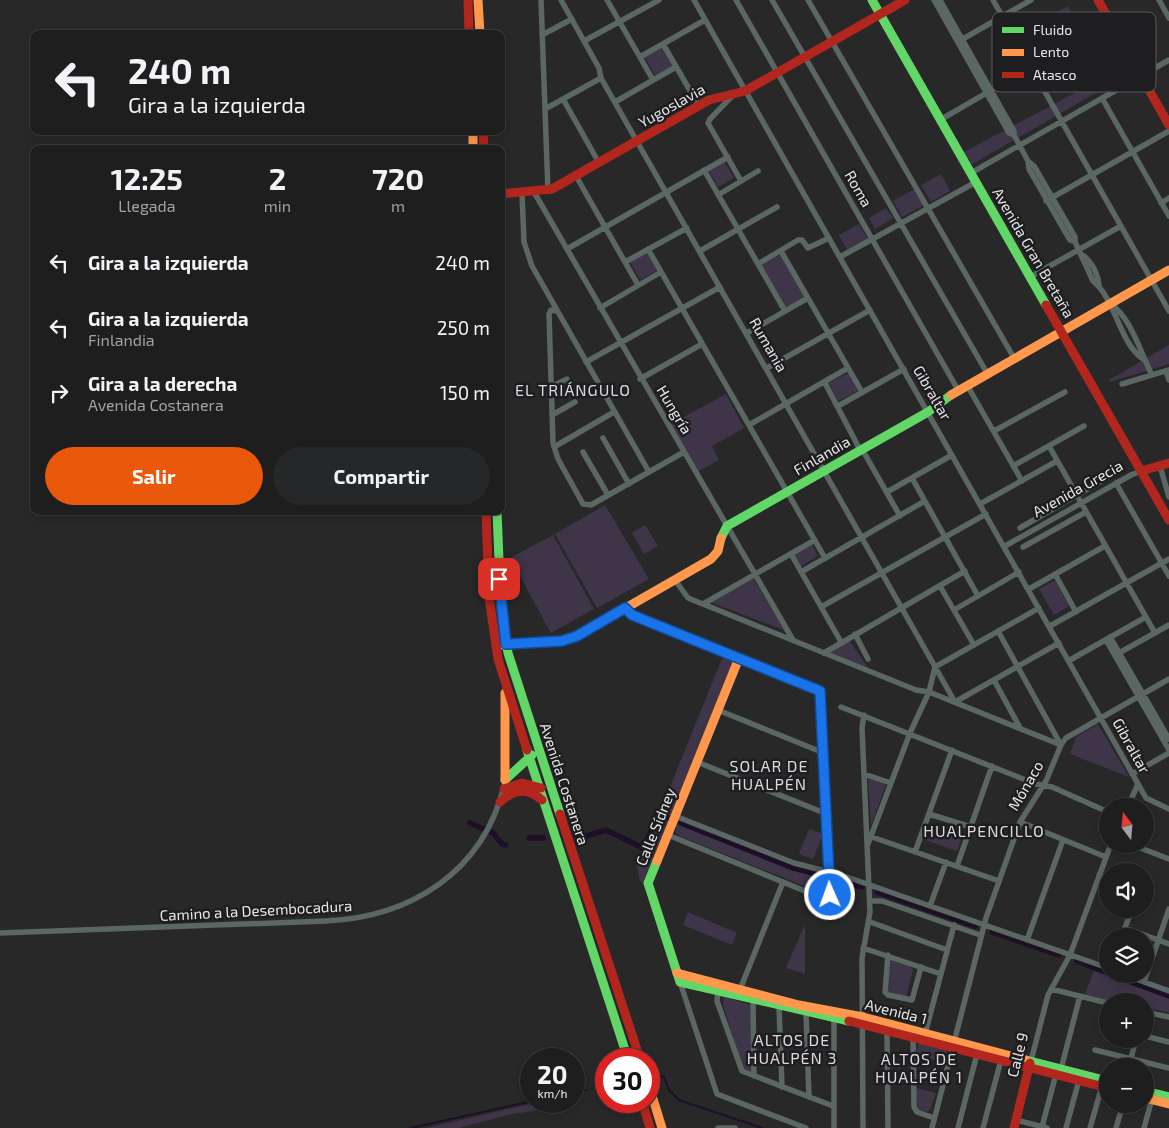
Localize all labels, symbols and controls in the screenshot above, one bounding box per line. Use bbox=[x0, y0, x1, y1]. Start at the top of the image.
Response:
legend bbox=[992, 12, 1156, 92]
text: Fluido bbox=[1033, 21, 1072, 38]
text: Lento bbox=[1033, 43, 1069, 60]
text: 240 m bbox=[128, 49, 231, 91]
icon: left bbox=[45, 50, 110, 115]
text: Atasco bbox=[1033, 66, 1076, 83]
street label: Yugoslavia bbox=[635, 79, 708, 131]
text: Gira a la izquierda bbox=[128, 91, 306, 117]
text: 12:25 bbox=[111, 160, 183, 196]
text: 2 bbox=[269, 160, 286, 196]
text: 720 bbox=[372, 160, 424, 196]
street label: Roma bbox=[841, 167, 876, 210]
street label: Avenida Gran Bretaña bbox=[989, 184, 1079, 321]
text: Llegada bbox=[118, 196, 175, 215]
text: min bbox=[264, 196, 291, 215]
text: m bbox=[391, 196, 405, 215]
icon: left bbox=[45, 249, 73, 277]
text: Gira a la izquierda bbox=[88, 251, 249, 274]
text: 240 m bbox=[435, 251, 490, 274]
text: Gira a la izquierda bbox=[88, 307, 249, 330]
icon: left bbox=[45, 314, 73, 342]
street label: Rumania bbox=[746, 314, 792, 375]
text: 250 m bbox=[437, 316, 490, 339]
text: Finlandia bbox=[88, 330, 155, 349]
street label: Gibraltar bbox=[910, 362, 956, 423]
text: Gira a la derecha bbox=[88, 372, 237, 395]
icon: right bbox=[45, 379, 73, 407]
district label: EL TRIÁNGULO bbox=[515, 380, 631, 399]
text: 150 m bbox=[440, 381, 490, 404]
street label: Hungría bbox=[653, 382, 696, 437]
text: Avenida Costanera bbox=[88, 395, 224, 414]
street label: Finlandia bbox=[790, 432, 853, 479]
button: Salir bbox=[45, 447, 263, 505]
button: Compartir bbox=[273, 447, 490, 505]
street label: Avenida Grecia bbox=[1029, 456, 1126, 520]
pin bbox=[478, 558, 520, 600]
icon: arrive bbox=[485, 565, 513, 593]
street label: Gibraltar bbox=[1109, 715, 1154, 776]
street label: Avenida Costanera bbox=[537, 720, 593, 847]
district label: SOLAR DE HUALPÉN bbox=[730, 756, 808, 793]
street label: Mónaco bbox=[1004, 757, 1047, 814]
street label: Calle Sídney bbox=[631, 785, 679, 868]
north arrow bbox=[1099, 798, 1154, 852]
map controls bbox=[1099, 798, 1154, 1113]
district label: HUALPENCILLO bbox=[923, 821, 1045, 840]
button: sound bbox=[1099, 863, 1154, 918]
position arrow bbox=[803, 868, 855, 920]
street label: Camino a la Desembocadura bbox=[159, 896, 353, 924]
button: layers bbox=[1099, 928, 1154, 983]
button: + bbox=[1099, 993, 1154, 1048]
street label: Avenida 1 bbox=[863, 995, 929, 1027]
district label: ALTOS DE HUALPÉN 3 bbox=[747, 1030, 837, 1067]
street label: Calle 9 bbox=[1003, 1030, 1031, 1079]
speed limit sign: 30 bbox=[595, 1048, 660, 1113]
district label: ALTOS DE HUALPÉN 1 bbox=[875, 1049, 963, 1086]
button: − bbox=[1099, 1058, 1154, 1113]
text: 20 bbox=[537, 1059, 568, 1089]
text: km/h bbox=[538, 1086, 567, 1100]

